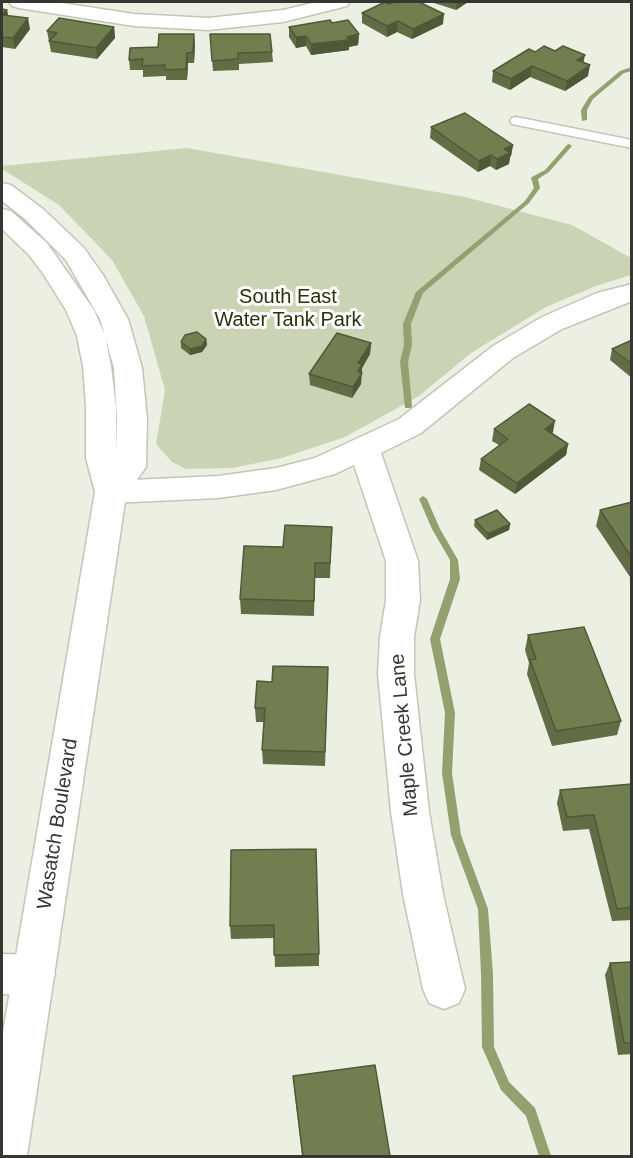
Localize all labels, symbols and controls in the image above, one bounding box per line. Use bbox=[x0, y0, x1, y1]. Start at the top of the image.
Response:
park label: South East Water Tank Park bbox=[214, 285, 362, 332]
street label: Maple Creek Lane bbox=[386, 653, 424, 817]
street label: Wasatch Boulevard bbox=[33, 737, 83, 911]

